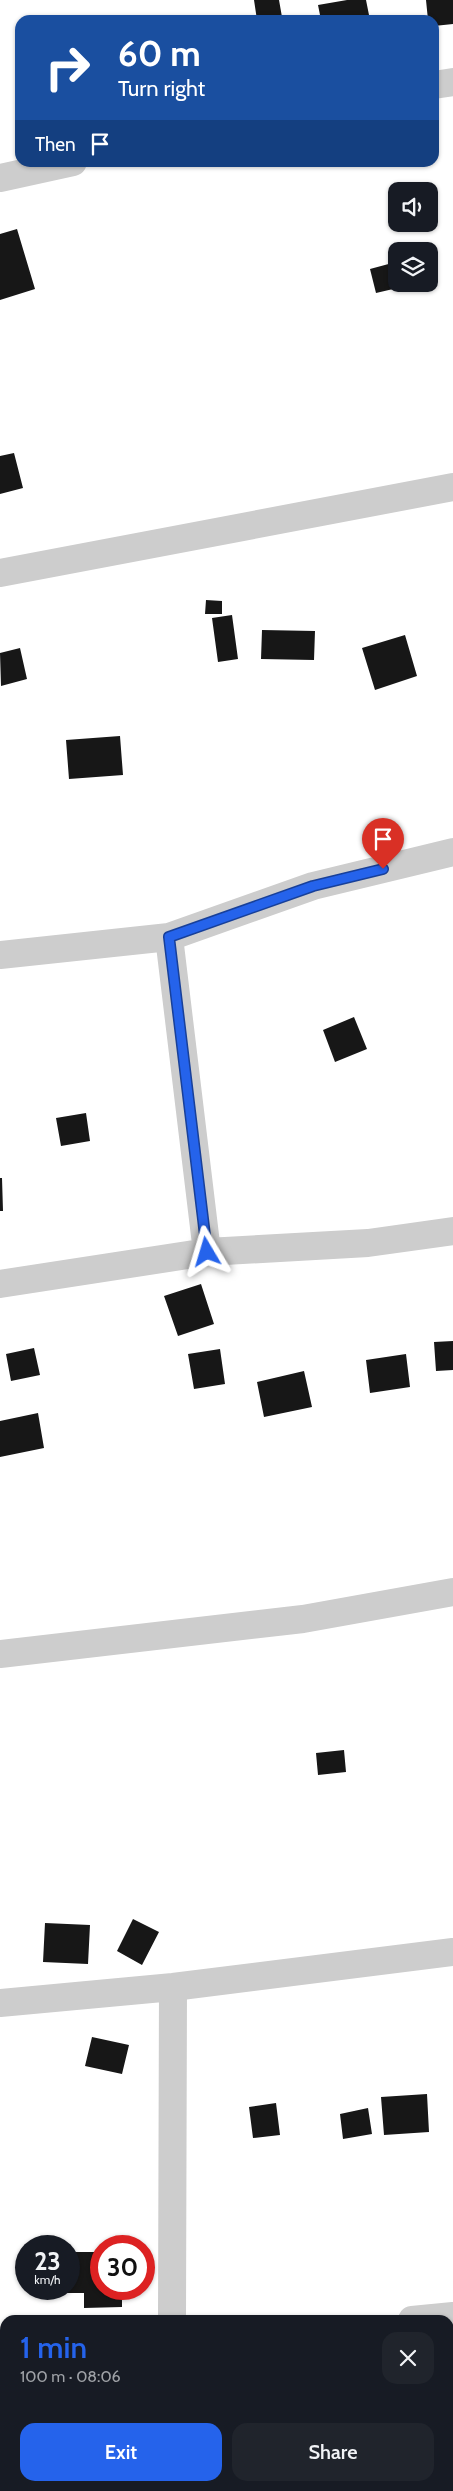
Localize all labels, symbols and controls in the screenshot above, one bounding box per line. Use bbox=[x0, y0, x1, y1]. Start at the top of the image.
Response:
text: 60 m bbox=[118, 32, 201, 75]
icon: right bbox=[35, 35, 100, 100]
text: Turn right bbox=[118, 75, 205, 102]
icon: arrive bbox=[86, 130, 114, 158]
text: Then bbox=[35, 133, 76, 156]
map controls bbox=[388, 182, 438, 292]
button: sound bbox=[388, 182, 438, 232]
button: layers bbox=[388, 242, 438, 292]
pin bbox=[362, 818, 404, 869]
icon: arrive bbox=[369, 825, 397, 853]
position arrow bbox=[180, 1225, 232, 1277]
speed limit sign: 30 bbox=[90, 2235, 155, 2300]
text: 23 bbox=[34, 2246, 61, 2276]
text: km/h bbox=[34, 2272, 61, 2287]
text: 1 min bbox=[20, 2329, 87, 2366]
button: close bbox=[382, 2332, 434, 2384]
text: 100 m · 08:06 bbox=[20, 2367, 121, 2386]
button: Exit bbox=[20, 2423, 222, 2481]
button: Share bbox=[232, 2423, 434, 2481]

